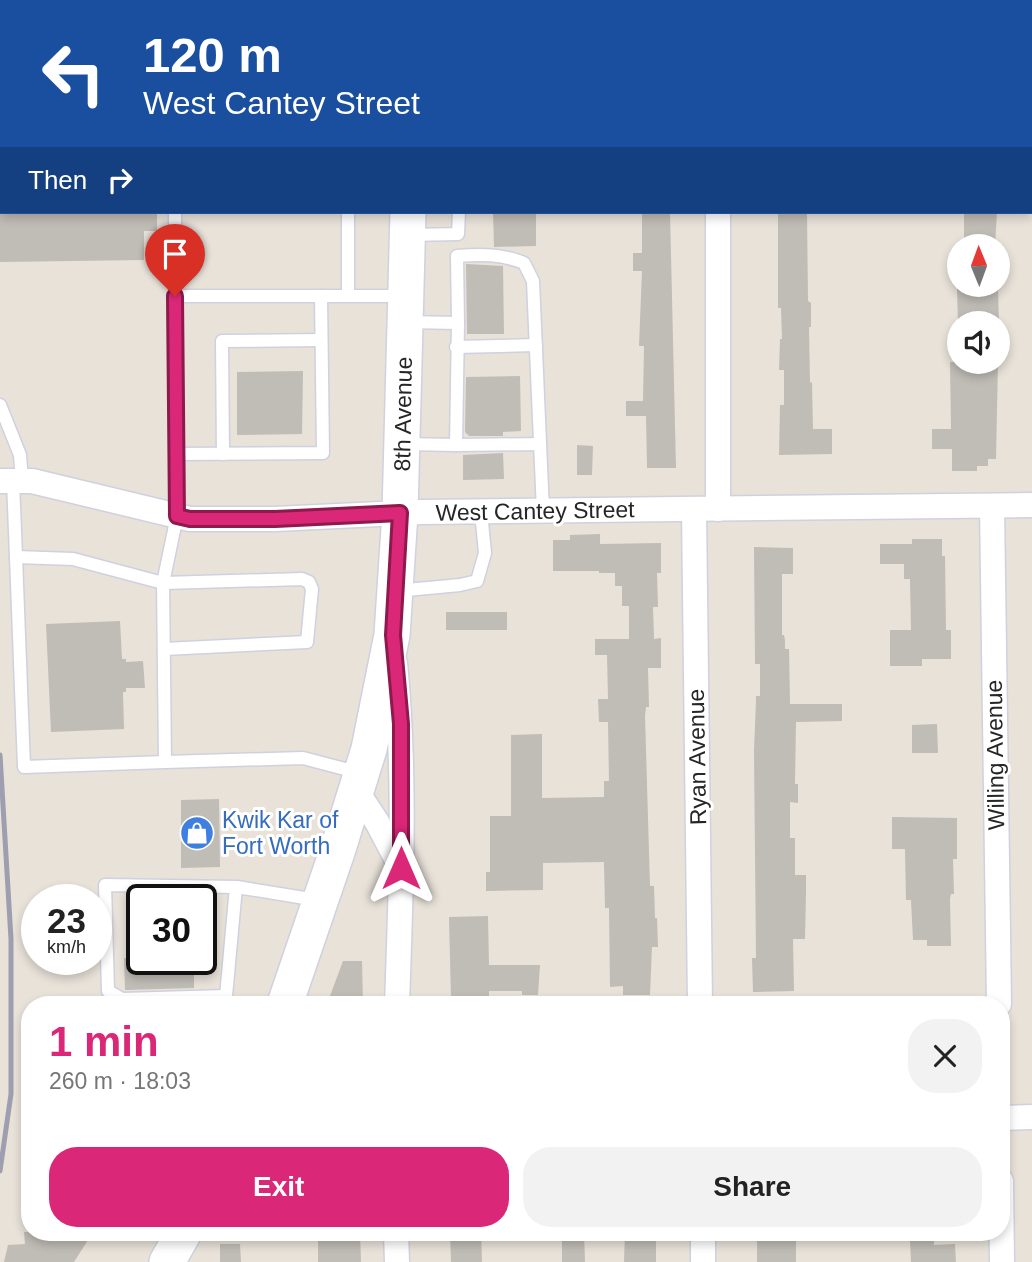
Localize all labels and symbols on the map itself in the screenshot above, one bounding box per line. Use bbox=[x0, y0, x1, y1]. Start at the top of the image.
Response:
pin bbox=[145, 224, 205, 296]
north arrow bbox=[947, 234, 1010, 298]
street label: 8th Avenue bbox=[389, 356, 417, 472]
street label: West Cantey Street bbox=[435, 496, 635, 526]
street label: Willing Avenue bbox=[981, 680, 1009, 830]
street label: Ryan Avenue bbox=[683, 689, 711, 825]
place label: Kwik Kar of Fort Worth bbox=[222, 807, 339, 859]
shop icon: Kwik Kar of Fort Worth bbox=[178, 814, 216, 852]
position arrow bbox=[364, 831, 438, 905]
speed limit sign: 30 bbox=[126, 884, 217, 975]

